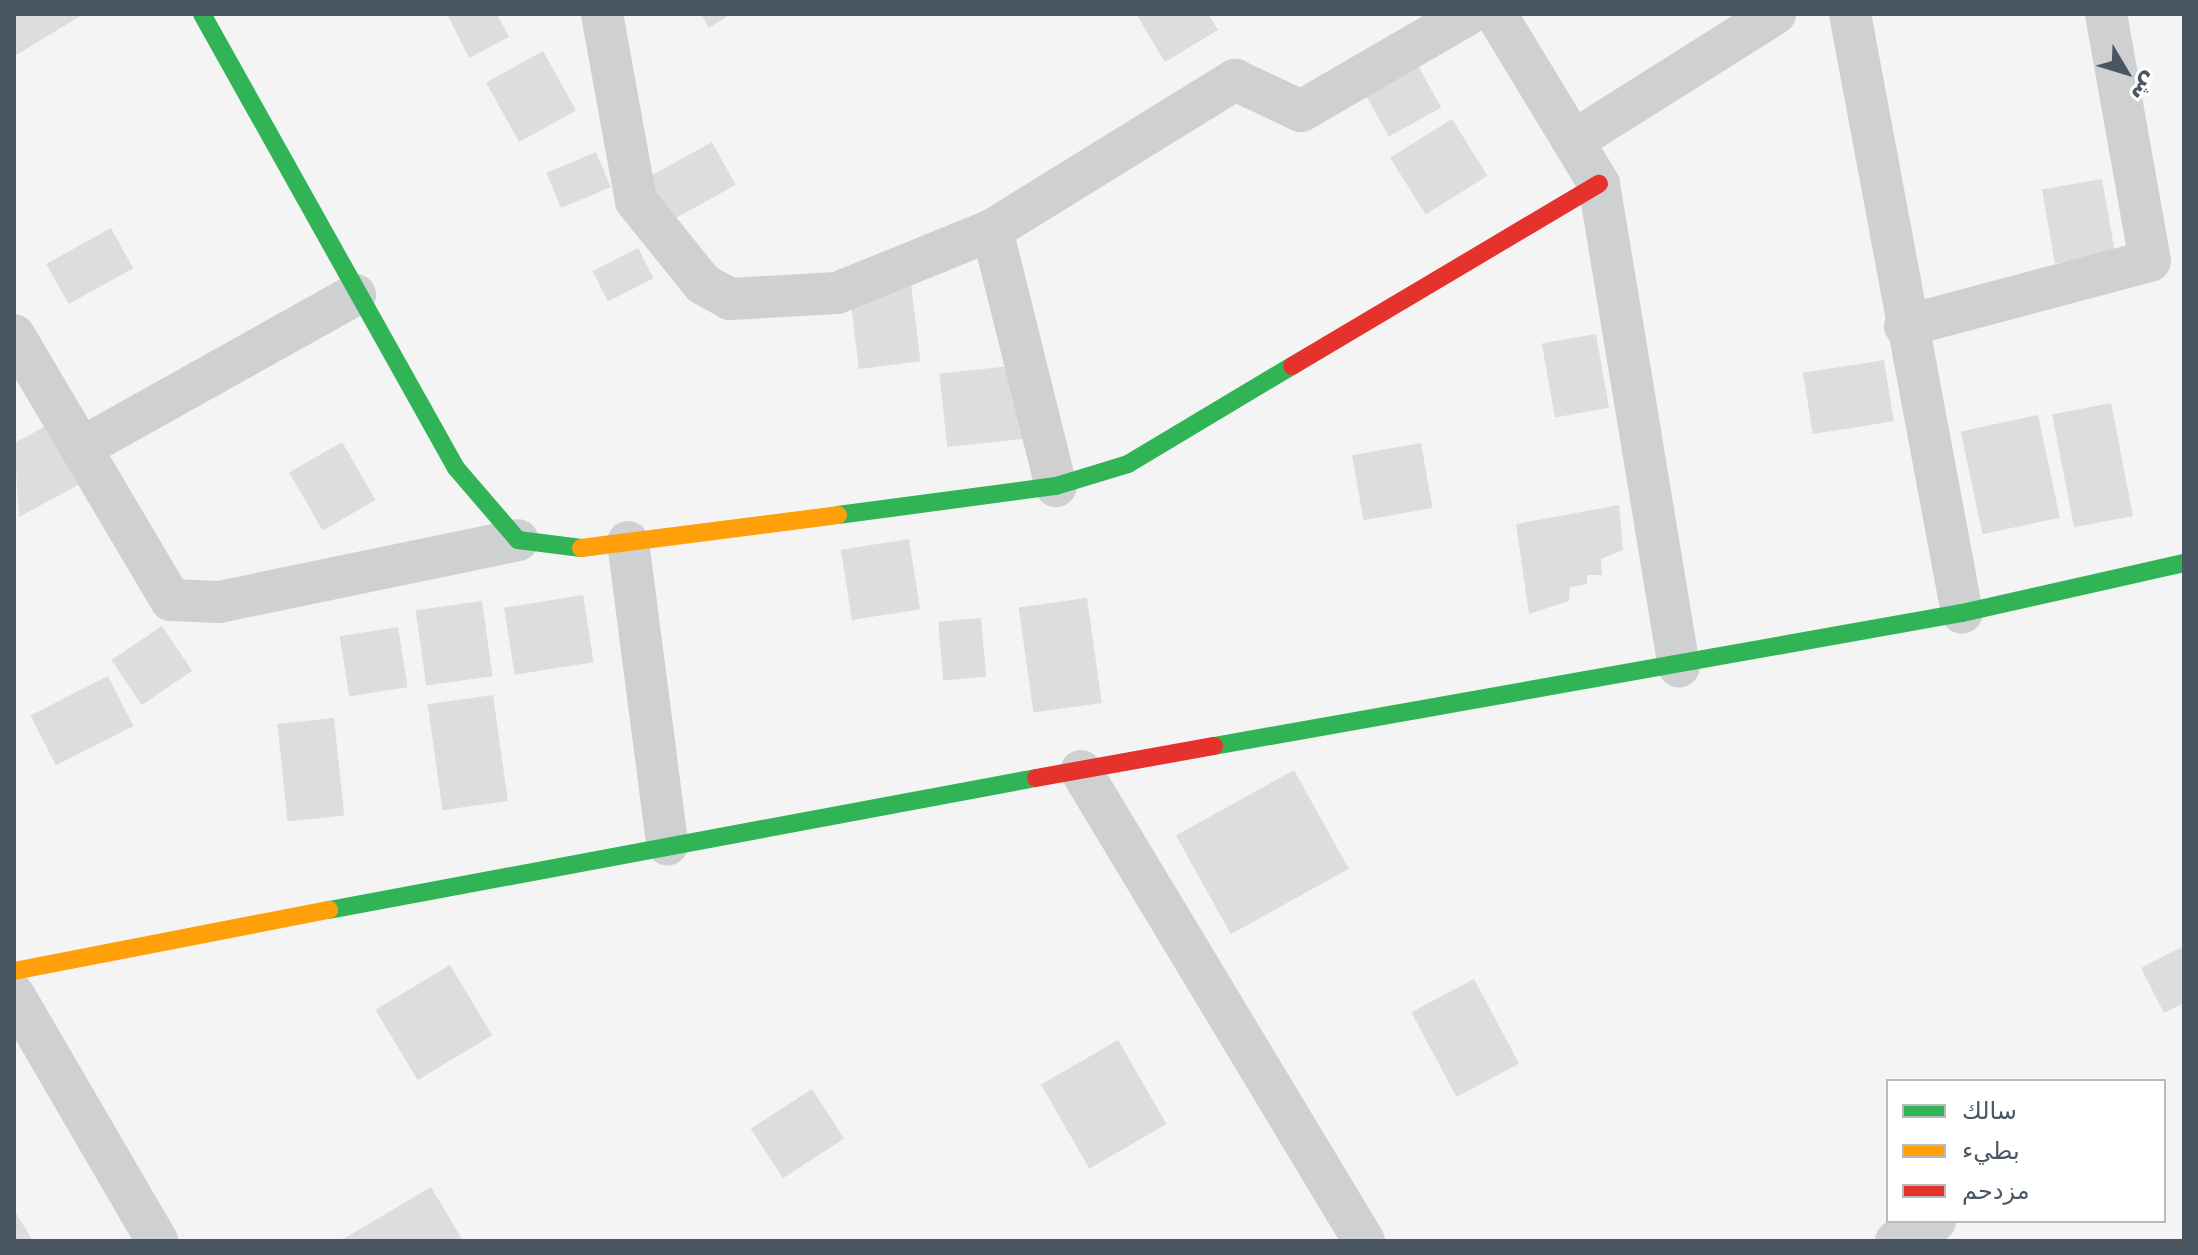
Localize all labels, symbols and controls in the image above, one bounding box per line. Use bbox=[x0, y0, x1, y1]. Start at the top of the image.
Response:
north arrow bbox=[2086, 32, 2166, 112]
text: ش bbox=[2126, 67, 2165, 107]
legend bbox=[1886, 1079, 2166, 1223]
text: سالك bbox=[1962, 1097, 2017, 1125]
text: بطيء bbox=[1962, 1137, 2020, 1165]
text: مزدحم bbox=[1962, 1177, 2030, 1205]

